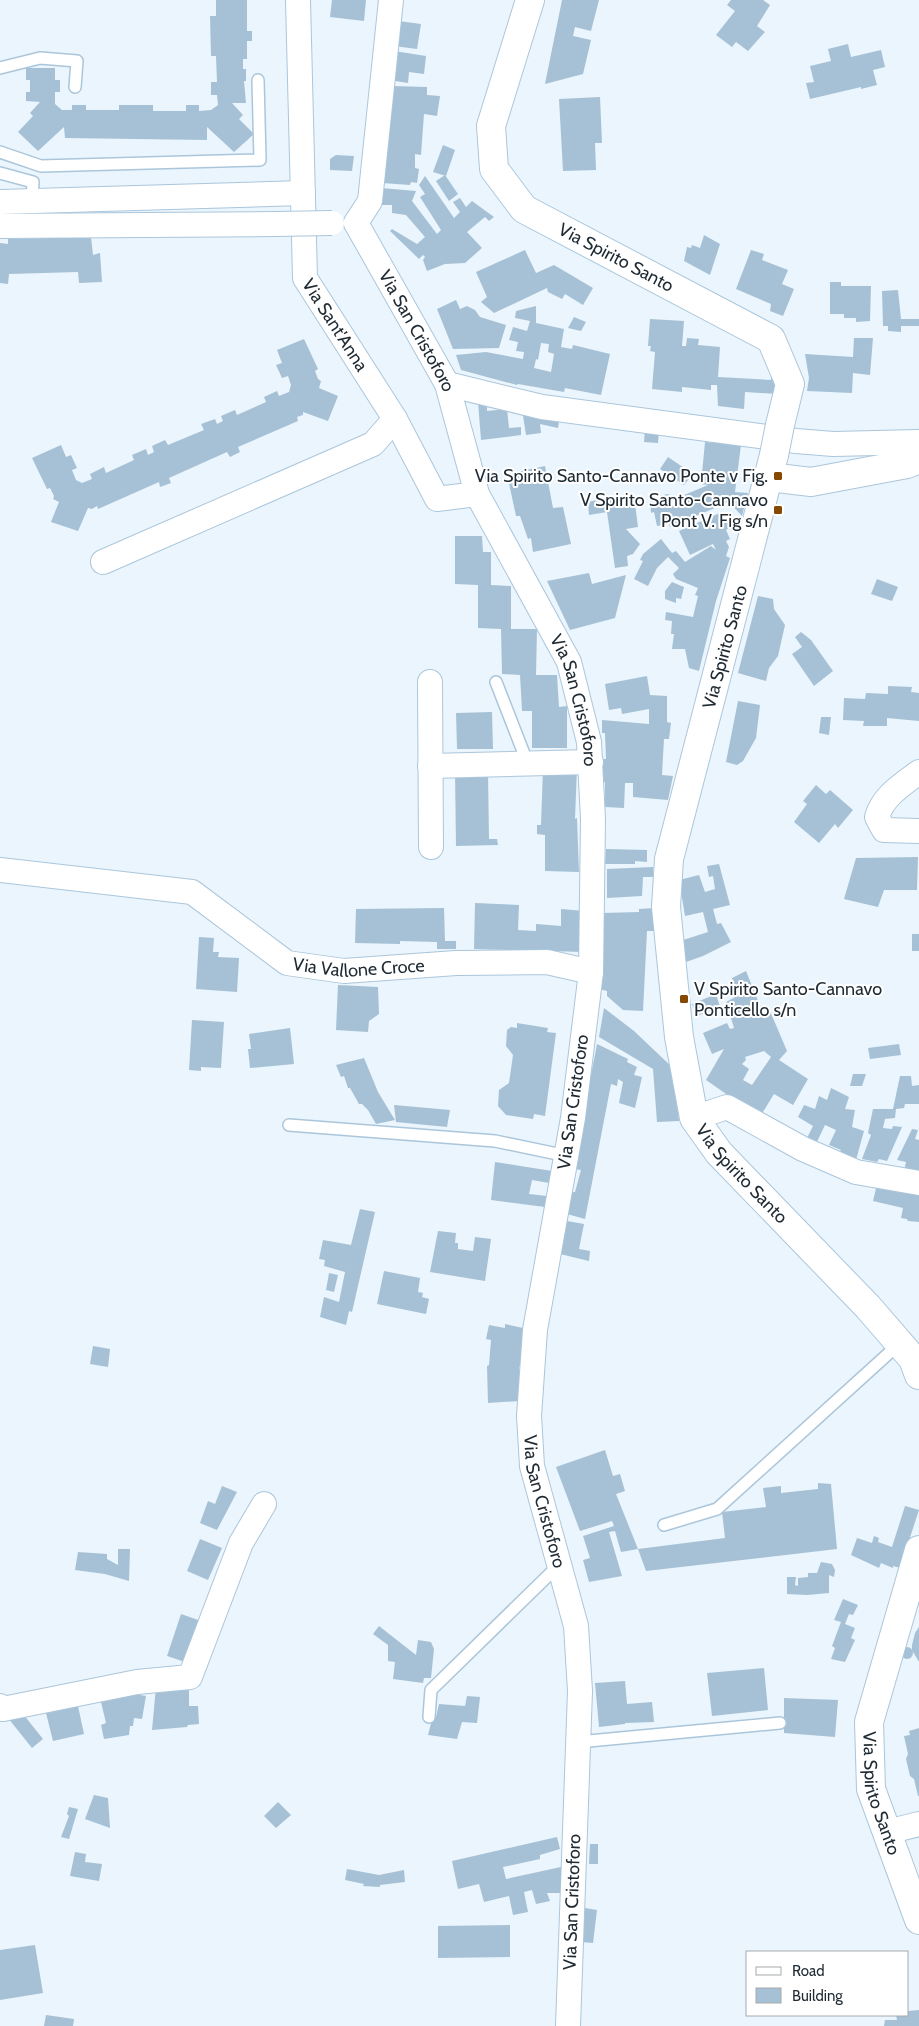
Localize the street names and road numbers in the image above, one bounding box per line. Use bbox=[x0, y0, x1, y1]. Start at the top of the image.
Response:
street label: Via Spirito Santo bbox=[555, 218, 677, 297]
street label: Via San Cristoforo bbox=[374, 266, 460, 394]
street label: Via Sant'Anna bbox=[297, 275, 373, 376]
street label: Via Spirito Santo bbox=[698, 583, 752, 711]
street label: Via San Cristoforo bbox=[545, 631, 601, 767]
street label: Via Vallone Croce bbox=[291, 953, 425, 982]
street label: Via San Cristoforo bbox=[553, 1033, 593, 1171]
street label: Via Spirito Santo bbox=[691, 1120, 792, 1228]
street label: Via San Cristoforo bbox=[519, 1434, 571, 1571]
street label: Via Spirito Santo bbox=[858, 1731, 905, 1858]
street label: Via San Cristoforo bbox=[559, 1833, 585, 1970]

